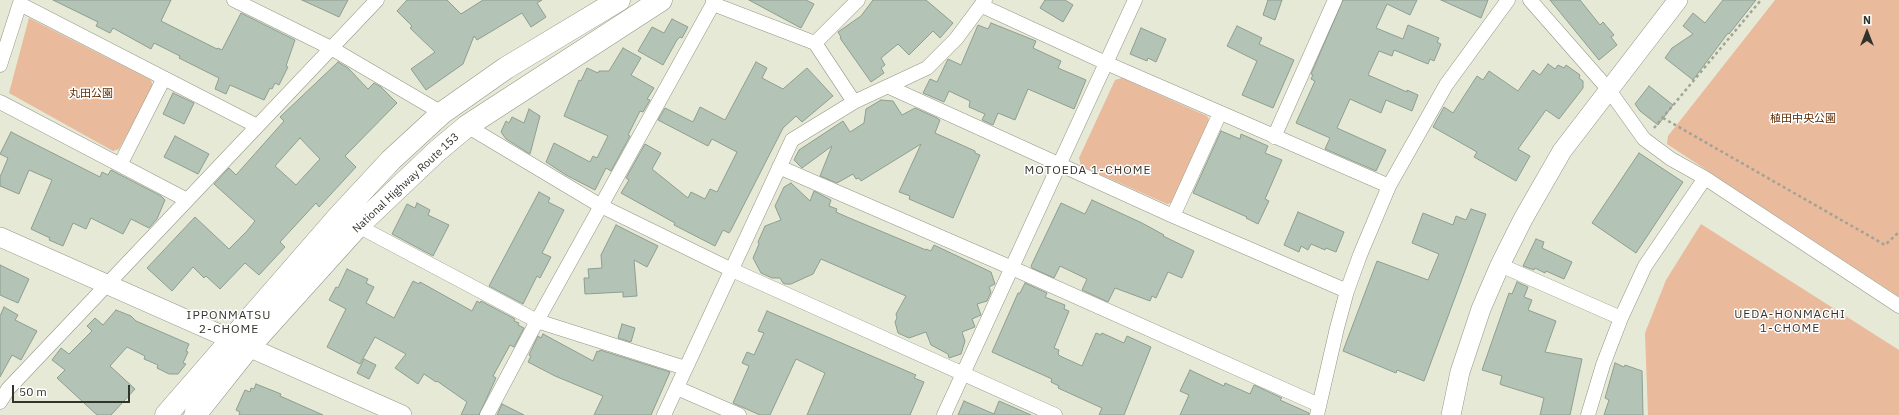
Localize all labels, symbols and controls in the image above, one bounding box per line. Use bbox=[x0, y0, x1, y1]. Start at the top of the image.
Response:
north arrow bbox=[1847, 12, 1887, 52]
text: N bbox=[1863, 13, 1871, 27]
park label: 丸田公園 bbox=[69, 87, 113, 101]
park label: 植田中央公園 bbox=[1770, 112, 1836, 126]
street label: National Highway Route 153 bbox=[350, 130, 462, 236]
district label: MOTOEDA 1-CHOME bbox=[1025, 164, 1151, 178]
district label: UEDA-HONMACHI 1-CHOME bbox=[1734, 308, 1846, 336]
district label: IPPONMATSU 2-CHOME bbox=[187, 309, 271, 337]
scale bar bbox=[14, 377, 132, 403]
text: 50 m bbox=[19, 384, 47, 399]

